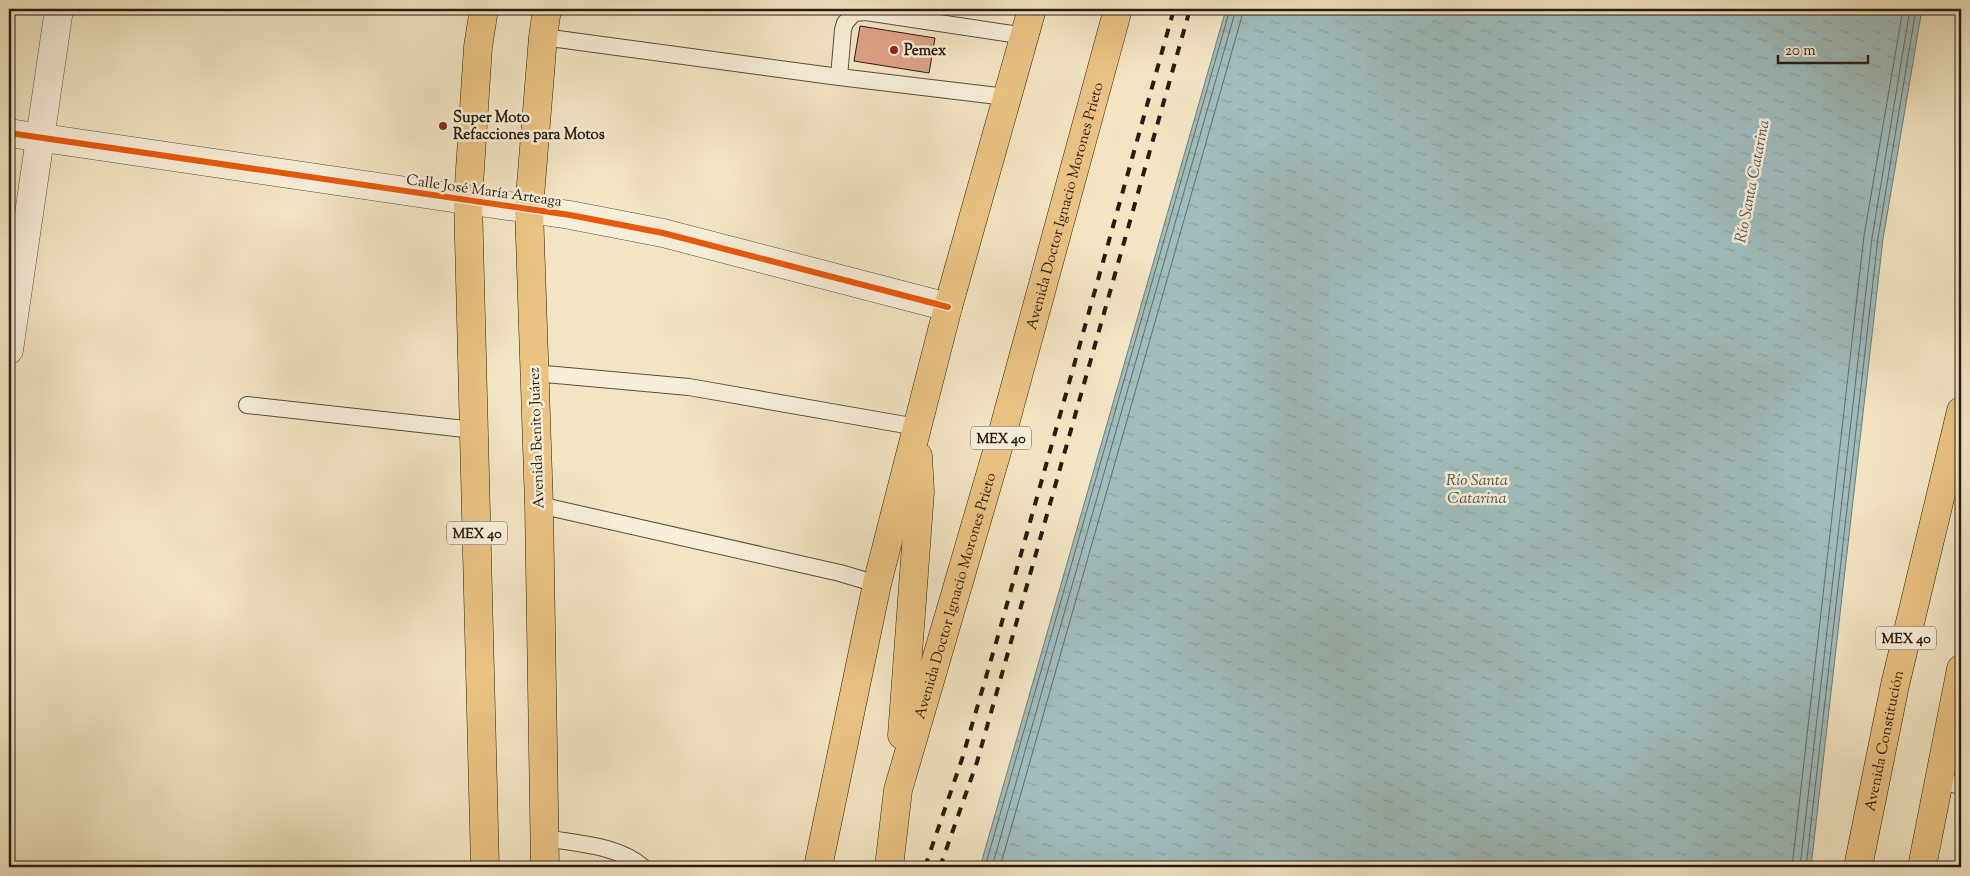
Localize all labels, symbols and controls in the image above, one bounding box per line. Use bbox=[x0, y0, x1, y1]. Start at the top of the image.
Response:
scale bar bbox=[1778, 32, 1868, 64]
place label: Pemex bbox=[904, 41, 947, 62]
text: 20 m bbox=[1785, 41, 1816, 62]
marker: Pemex bbox=[888, 44, 900, 56]
street label: Avenida Doctor Ignacio Morones Prieto bbox=[1022, 80, 1110, 332]
place label: Super Moto Refacciones para Motos bbox=[453, 108, 605, 146]
water label: Río Santa Catarina bbox=[1730, 118, 1777, 245]
marker: Super Moto Refacciones para Motos bbox=[437, 120, 449, 132]
street label: Calle José María Arteaga bbox=[405, 170, 563, 213]
street label: Avenida Benito Juárez bbox=[525, 367, 550, 509]
road number: MEX 40 bbox=[971, 426, 1031, 449]
street label: Avenida Doctor Ignacio Morones Prieto bbox=[910, 470, 1002, 722]
water label: Río Santa Catarina bbox=[1446, 470, 1508, 511]
road number: MEX 40 bbox=[447, 522, 507, 544]
road number: MEX 40 bbox=[1876, 626, 1936, 650]
street label: Avenida Constitución bbox=[1861, 668, 1910, 813]

